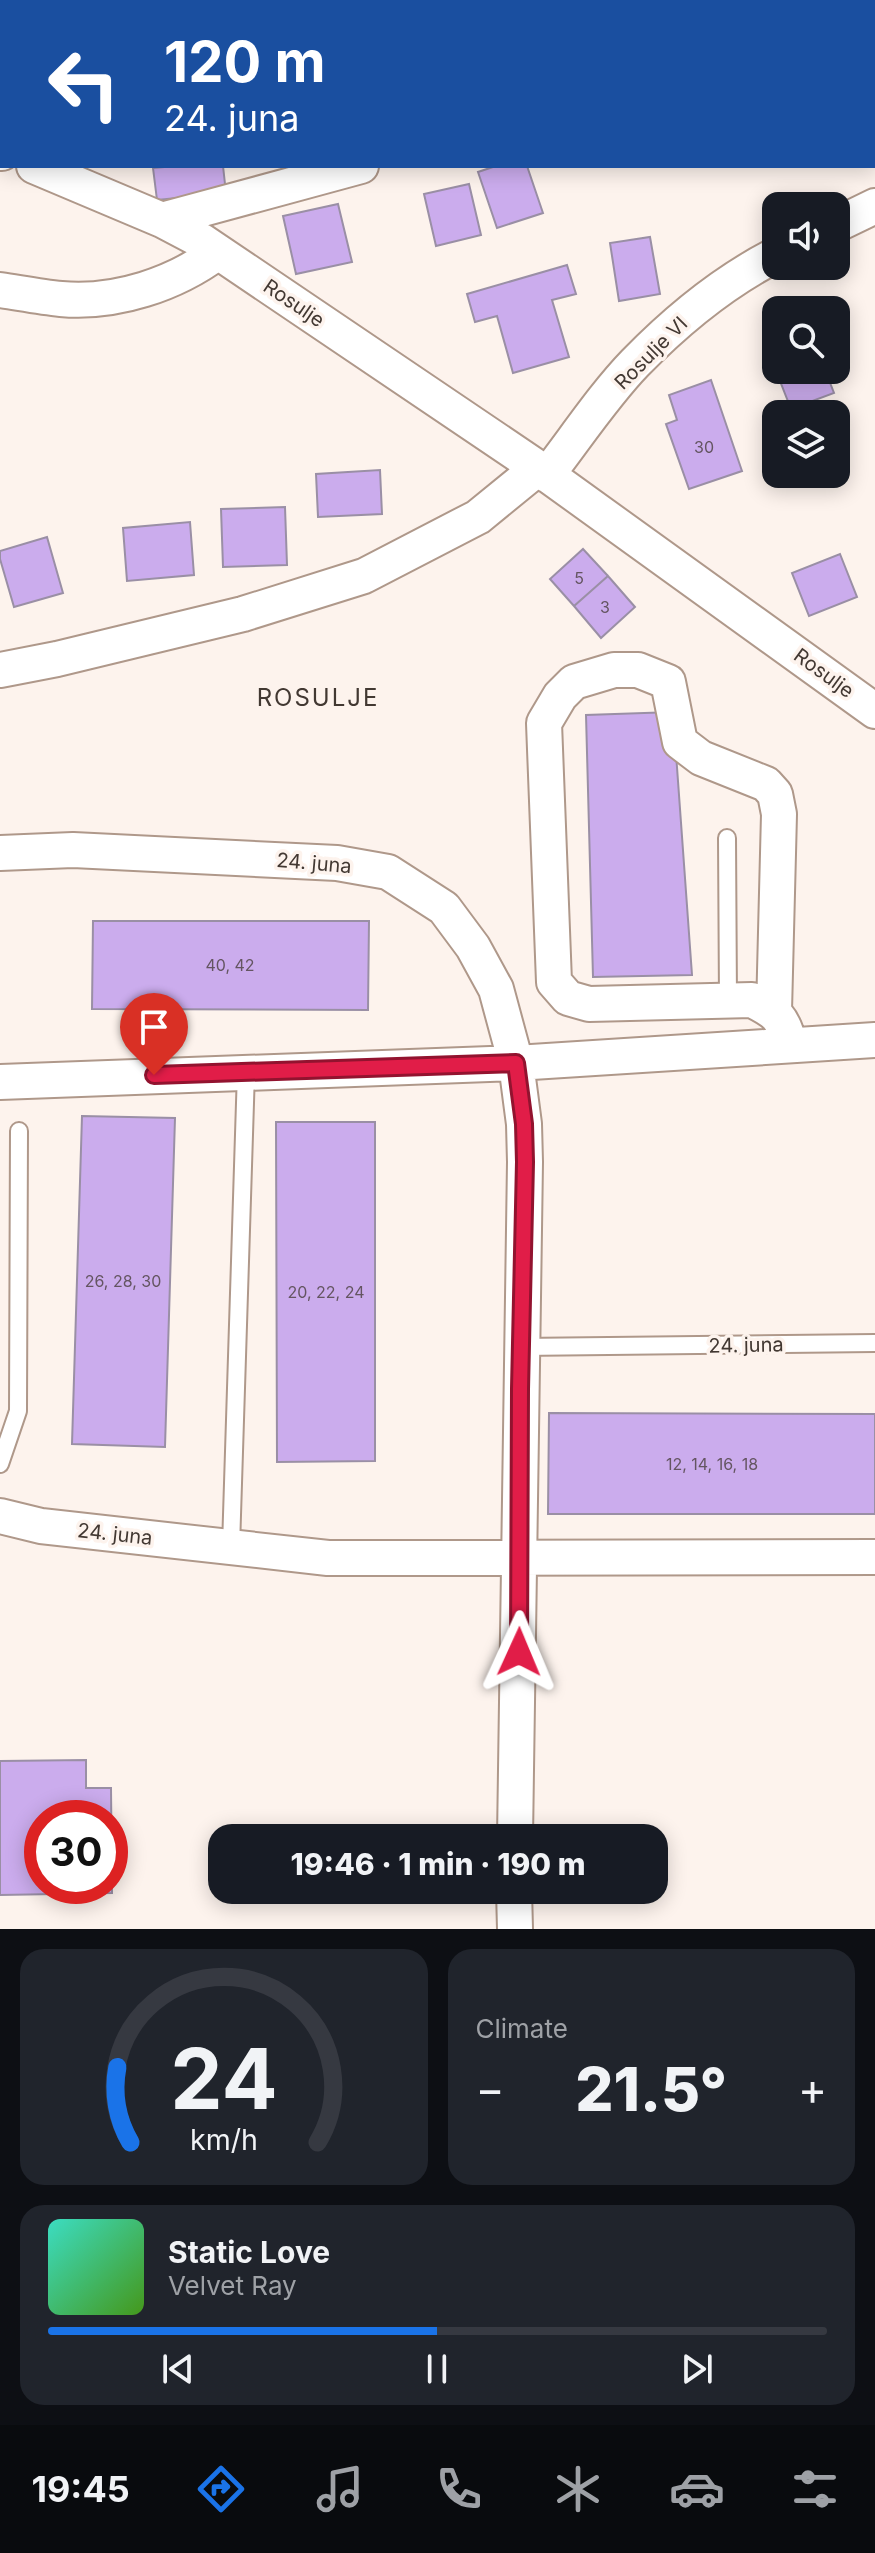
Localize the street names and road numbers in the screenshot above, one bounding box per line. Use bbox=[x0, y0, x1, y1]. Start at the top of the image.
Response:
street label: Rosulje bbox=[259, 274, 329, 332]
street label: Rosulje VI bbox=[610, 312, 692, 394]
street label: Rosulje bbox=[789, 643, 859, 703]
street label: 24. juna bbox=[275, 848, 353, 878]
street label: 24. juna bbox=[708, 1332, 784, 1358]
street label: 24. juna bbox=[76, 1518, 154, 1550]

